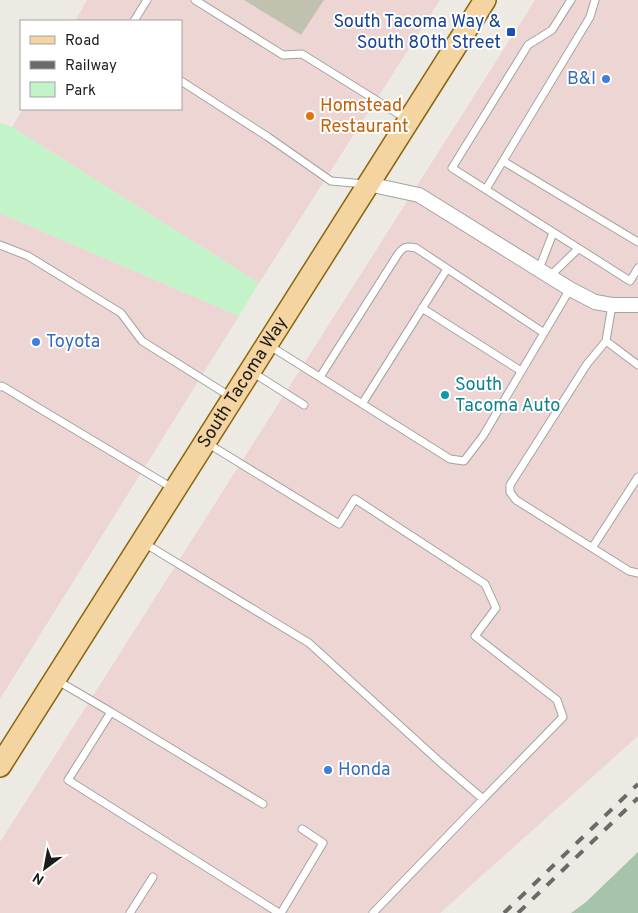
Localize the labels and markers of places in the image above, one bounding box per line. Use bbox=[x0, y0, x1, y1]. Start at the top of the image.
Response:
place label: South Tacoma Way & South 80th Street bbox=[333, 11, 501, 55]
marker: South Tacoma Way & South 80th Street bbox=[505, 26, 517, 38]
place label: B&I bbox=[567, 68, 596, 91]
marker: B&I bbox=[600, 73, 612, 85]
place label: Homstead Restaurant bbox=[320, 95, 409, 139]
marker: Homstead Restaurant bbox=[304, 110, 316, 122]
place label: Toyota bbox=[46, 331, 100, 354]
marker: Toyota bbox=[30, 336, 42, 348]
place label: South Tacoma Auto bbox=[455, 374, 560, 418]
marker: South Tacoma Auto bbox=[439, 389, 451, 401]
place label: Honda bbox=[338, 759, 391, 782]
marker: Honda bbox=[322, 764, 334, 776]

